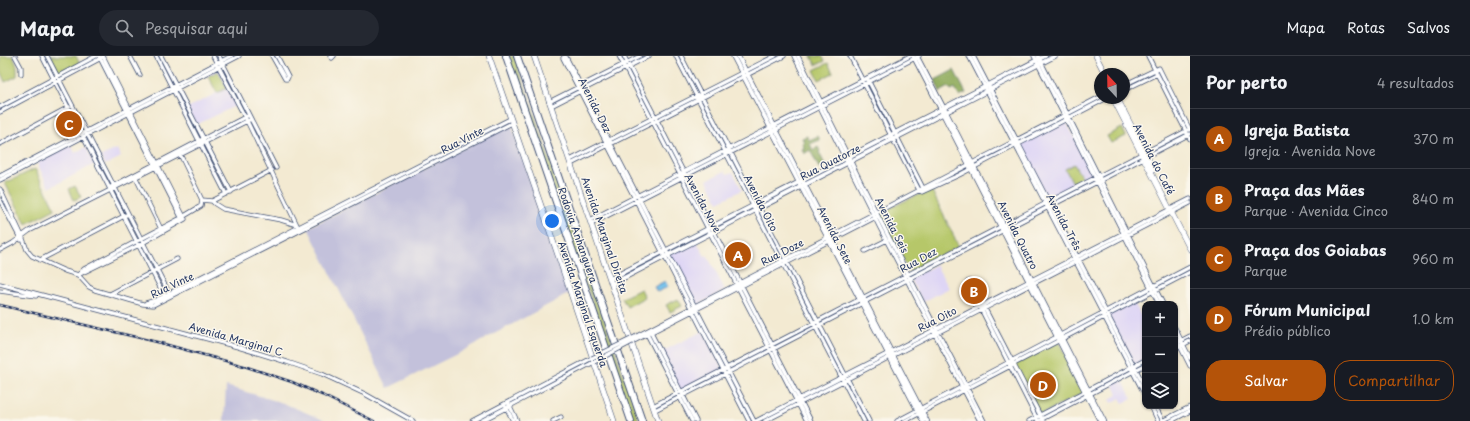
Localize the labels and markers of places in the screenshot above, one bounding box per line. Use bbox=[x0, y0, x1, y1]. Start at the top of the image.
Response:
pin: C bbox=[56, 109, 82, 139]
pin: A bbox=[725, 240, 751, 270]
pin: B bbox=[961, 276, 987, 306]
pin: D bbox=[1030, 370, 1056, 400]

